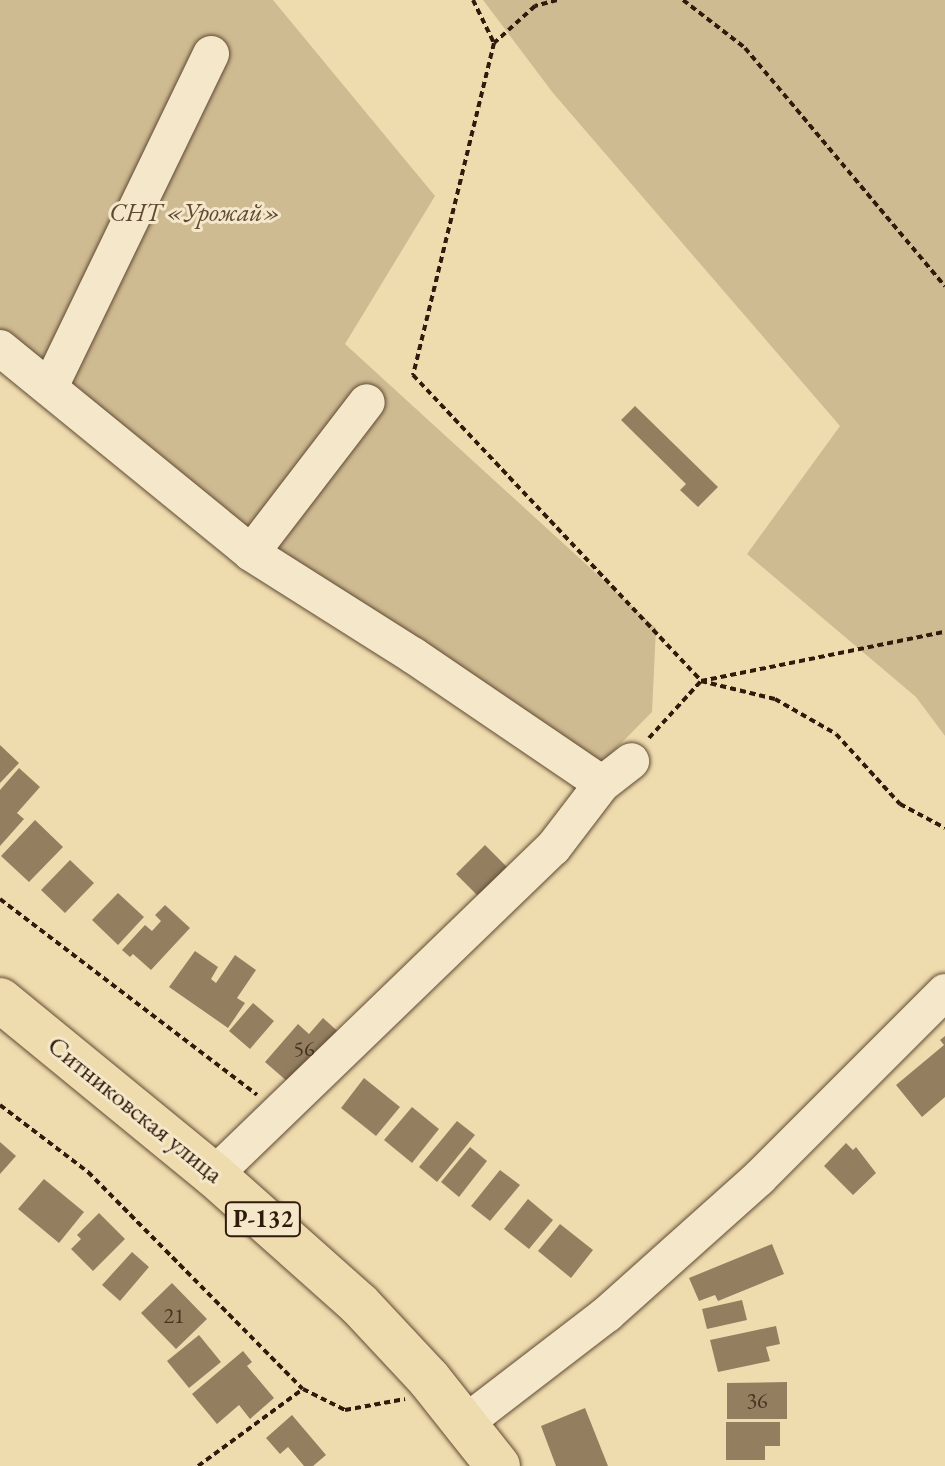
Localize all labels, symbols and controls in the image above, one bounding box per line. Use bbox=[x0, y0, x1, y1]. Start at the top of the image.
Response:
park label: СНТ «Урожай» bbox=[109, 197, 281, 229]
street label: Ситниковская улица bbox=[41, 1030, 229, 1190]
house number: 56 bbox=[293, 1036, 315, 1062]
road number: Р-132 bbox=[223, 1199, 303, 1239]
house number: 21 bbox=[163, 1303, 185, 1329]
house number: 36 bbox=[746, 1388, 768, 1414]

